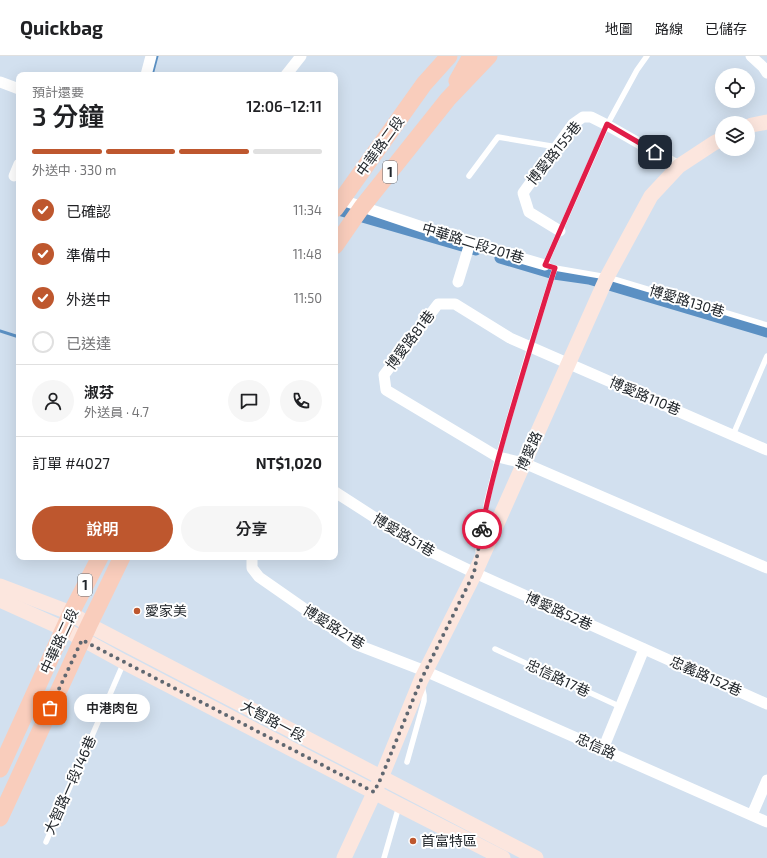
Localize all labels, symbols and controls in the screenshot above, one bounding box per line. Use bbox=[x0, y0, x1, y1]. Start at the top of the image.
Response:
text: Quickbag bbox=[20, 16, 103, 39]
text: 地圖 bbox=[605, 20, 633, 37]
text: 路線 bbox=[655, 20, 683, 37]
text: 已儲存 bbox=[705, 20, 747, 37]
map controls bbox=[715, 68, 755, 156]
button: locate bbox=[715, 68, 755, 108]
text: 預計還要 bbox=[32, 84, 84, 100]
text: 12:06–12:11 bbox=[246, 97, 322, 115]
text: 3 分鐘 bbox=[32, 100, 104, 131]
street label: 中華路二段 bbox=[352, 112, 407, 179]
button: layers bbox=[715, 116, 755, 156]
street label: 博愛路155巷 bbox=[523, 118, 584, 188]
pin bbox=[638, 135, 672, 169]
icon: home bbox=[644, 141, 666, 163]
road number: 1 bbox=[383, 161, 397, 183]
text: 外送中 · 330 m bbox=[32, 162, 116, 178]
icon: check bbox=[32, 199, 54, 221]
text: 已確認 bbox=[66, 202, 111, 220]
text: 11:34 bbox=[293, 202, 322, 218]
street label: 中華路二段201巷 bbox=[420, 219, 526, 266]
icon: check bbox=[32, 243, 54, 265]
text: 準備中 bbox=[66, 246, 111, 264]
text: 11:48 bbox=[293, 246, 322, 262]
street label: 博愛路130巷 bbox=[647, 281, 727, 320]
icon: check bbox=[32, 287, 54, 309]
text: 外送中 bbox=[66, 290, 111, 308]
text: 11:50 bbox=[294, 290, 322, 306]
street label: 博愛路81巷 bbox=[382, 307, 437, 373]
text: 已送達 bbox=[66, 334, 111, 352]
street label: 博愛路110巷 bbox=[607, 373, 683, 418]
button: person bbox=[32, 380, 74, 422]
button: chat bbox=[228, 380, 270, 422]
button: phone bbox=[280, 380, 322, 422]
text: 淑芬 bbox=[84, 383, 114, 401]
text: 外送員 · 4.7 bbox=[84, 404, 149, 420]
street label: 博愛路 bbox=[512, 428, 545, 473]
text: 訂單 #4027 bbox=[32, 454, 110, 472]
text: NT$1,020 bbox=[256, 454, 322, 472]
button: 說明 bbox=[32, 506, 173, 552]
button: 分享 bbox=[181, 506, 322, 552]
street label: 博愛路51巷 bbox=[370, 509, 438, 560]
courier bbox=[462, 509, 502, 549]
icon: bike bbox=[471, 518, 493, 540]
road number: 1 bbox=[78, 574, 92, 596]
street label: 博愛路52巷 bbox=[523, 588, 595, 633]
street label: 博愛路21巷 bbox=[300, 601, 368, 652]
place label: 愛家美 bbox=[145, 602, 187, 619]
street label: 中華路二段 bbox=[36, 605, 81, 676]
marker: 愛家美 bbox=[132, 606, 142, 616]
street label: 忠義路152巷 bbox=[668, 652, 745, 699]
street label: 忠信路17巷 bbox=[523, 655, 593, 700]
pin bbox=[33, 691, 67, 725]
callout: 中港肉包 bbox=[74, 694, 150, 722]
icon: bag bbox=[39, 697, 61, 719]
street label: 大智路一段 bbox=[238, 697, 308, 744]
text: 中港肉包 bbox=[86, 700, 138, 716]
street label: 忠信路 bbox=[574, 729, 619, 762]
street label: 大智路一段146巷 bbox=[40, 733, 99, 837]
place label: 首富特區 bbox=[421, 832, 477, 849]
marker: 首富特區 bbox=[408, 836, 418, 846]

